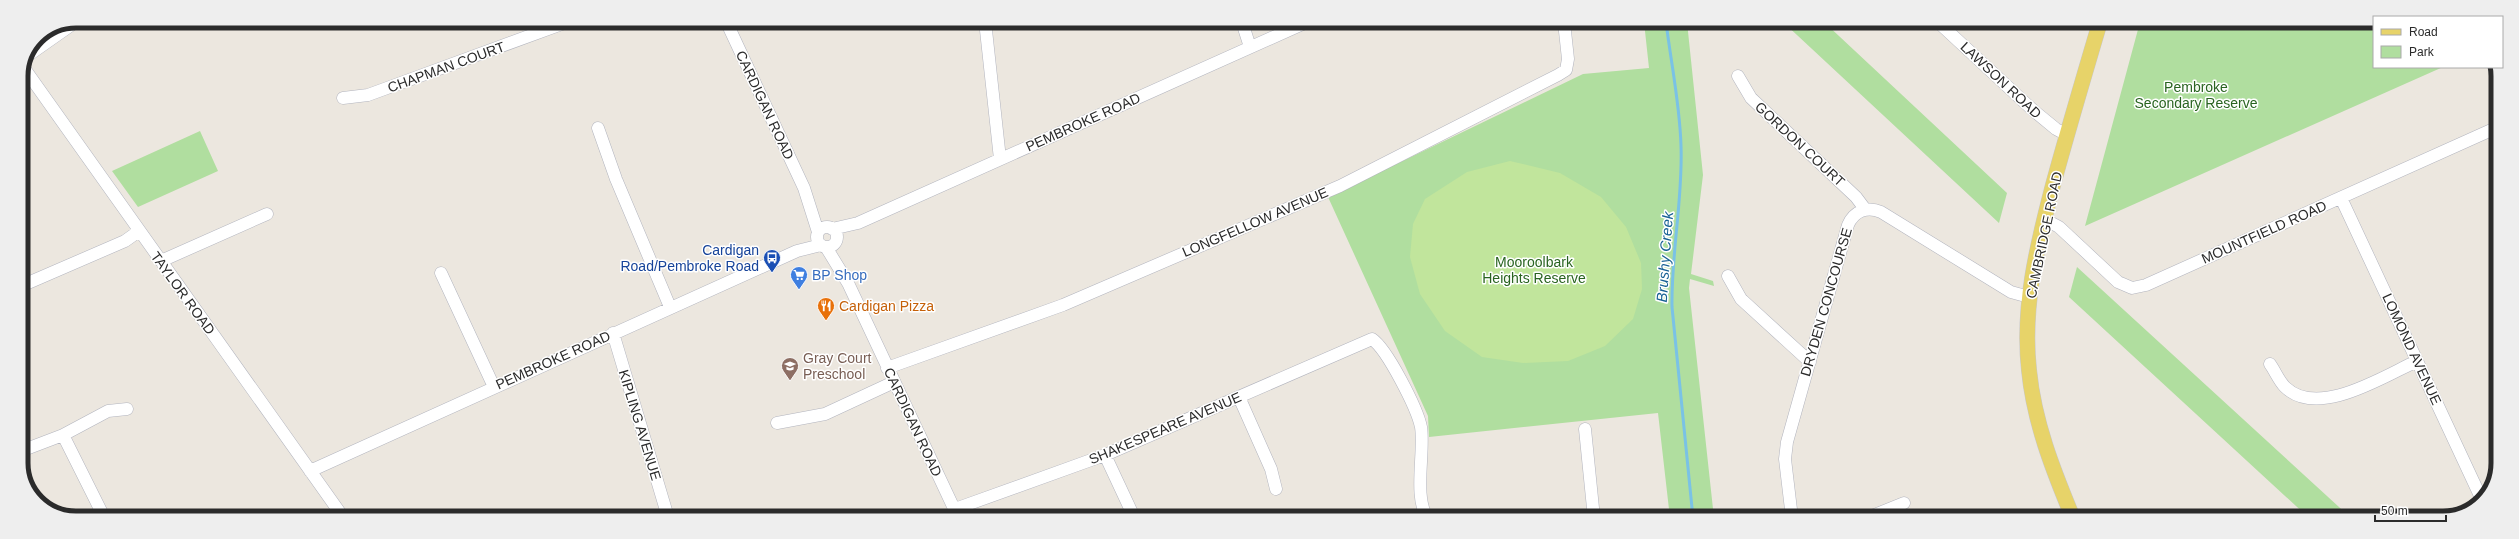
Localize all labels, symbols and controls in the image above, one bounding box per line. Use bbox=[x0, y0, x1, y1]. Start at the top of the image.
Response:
legend bbox=[2373, 16, 2503, 68]
text: Road bbox=[2409, 25, 2438, 39]
street label: CHAPMAN COURT bbox=[385, 38, 507, 96]
street label: LAWSON ROAD bbox=[1957, 39, 2045, 121]
text: Park bbox=[2409, 45, 2435, 59]
street label: CARDIGAN ROAD bbox=[733, 48, 797, 162]
park label: Pembroke Secondary Reserve bbox=[2135, 79, 2258, 111]
street label: PEMBROKE ROAD bbox=[1023, 90, 1143, 154]
street label: GORDON COURT bbox=[1752, 98, 1848, 190]
street label: CAMBRIDGE ROAD bbox=[2023, 170, 2065, 300]
street label: LONGFELLOW AVENUE bbox=[1180, 184, 1330, 260]
street label: MOUNTFIELD ROAD bbox=[2199, 197, 2329, 267]
water label: Brushy Creek bbox=[1653, 210, 1676, 303]
street label: DRYDEN CONCOURSE bbox=[1797, 226, 1855, 378]
place label: Cardigan Road/Pembroke Road bbox=[620, 242, 759, 274]
bus stop icon: Cardigan Road/Pembroke Road bbox=[762, 248, 782, 273]
street label: TAYLOR ROAD bbox=[148, 249, 218, 337]
park label: Mooroolbark Heights Reserve bbox=[1482, 254, 1586, 286]
supermarket icon: BP Shop bbox=[789, 265, 809, 290]
place label: BP Shop bbox=[812, 267, 867, 283]
street label: LOMOND AVENUE bbox=[2379, 291, 2445, 407]
restaurant icon: Cardigan Pizza bbox=[816, 296, 836, 321]
place label: Cardigan Pizza bbox=[839, 298, 934, 314]
street label: PEMBROKE ROAD bbox=[493, 328, 613, 392]
place label: Gray Court Preschool bbox=[803, 350, 872, 382]
school or university icon: Gray Court Preschool bbox=[780, 356, 800, 381]
street label: CARDIGAN ROAD bbox=[881, 365, 945, 479]
street label: KIPLING AVENUE bbox=[616, 368, 664, 482]
street label: SHAKESPEARE AVENUE bbox=[1086, 389, 1244, 467]
scale bar bbox=[2375, 497, 2446, 523]
text: 50 m bbox=[2381, 504, 2408, 518]

